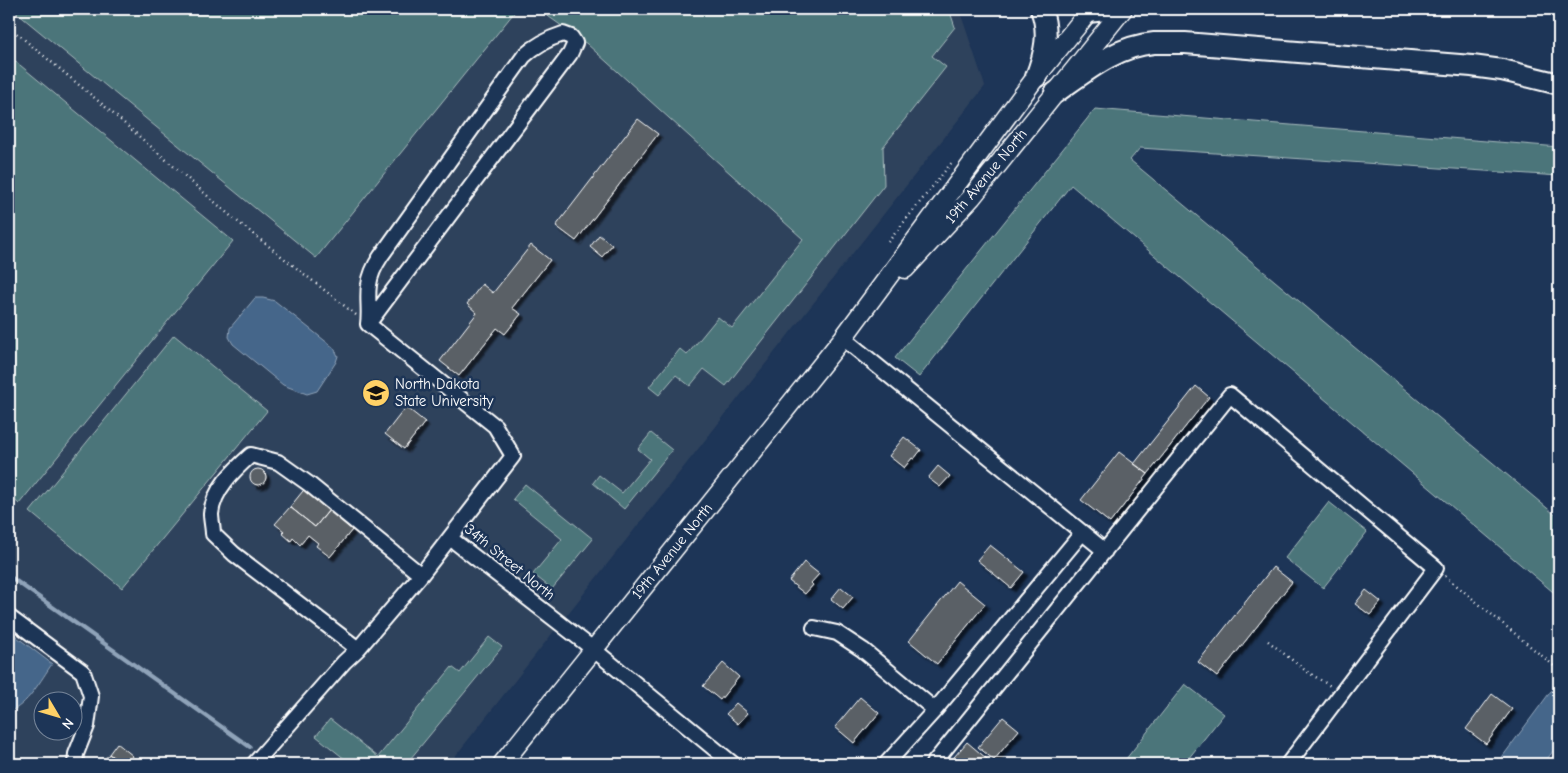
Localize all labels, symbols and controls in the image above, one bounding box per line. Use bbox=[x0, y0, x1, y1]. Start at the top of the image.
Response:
street label: 19th Avenue North bbox=[941, 125, 1031, 227]
place label: North Dakota State University bbox=[395, 375, 494, 410]
school or university icon: North Dakota State University bbox=[361, 378, 391, 408]
street label: 19th Avenue North bbox=[628, 499, 716, 603]
street label: 34th Street North bbox=[461, 520, 559, 604]
north arrow bbox=[32, 690, 82, 740]
text: N bbox=[58, 715, 77, 733]

